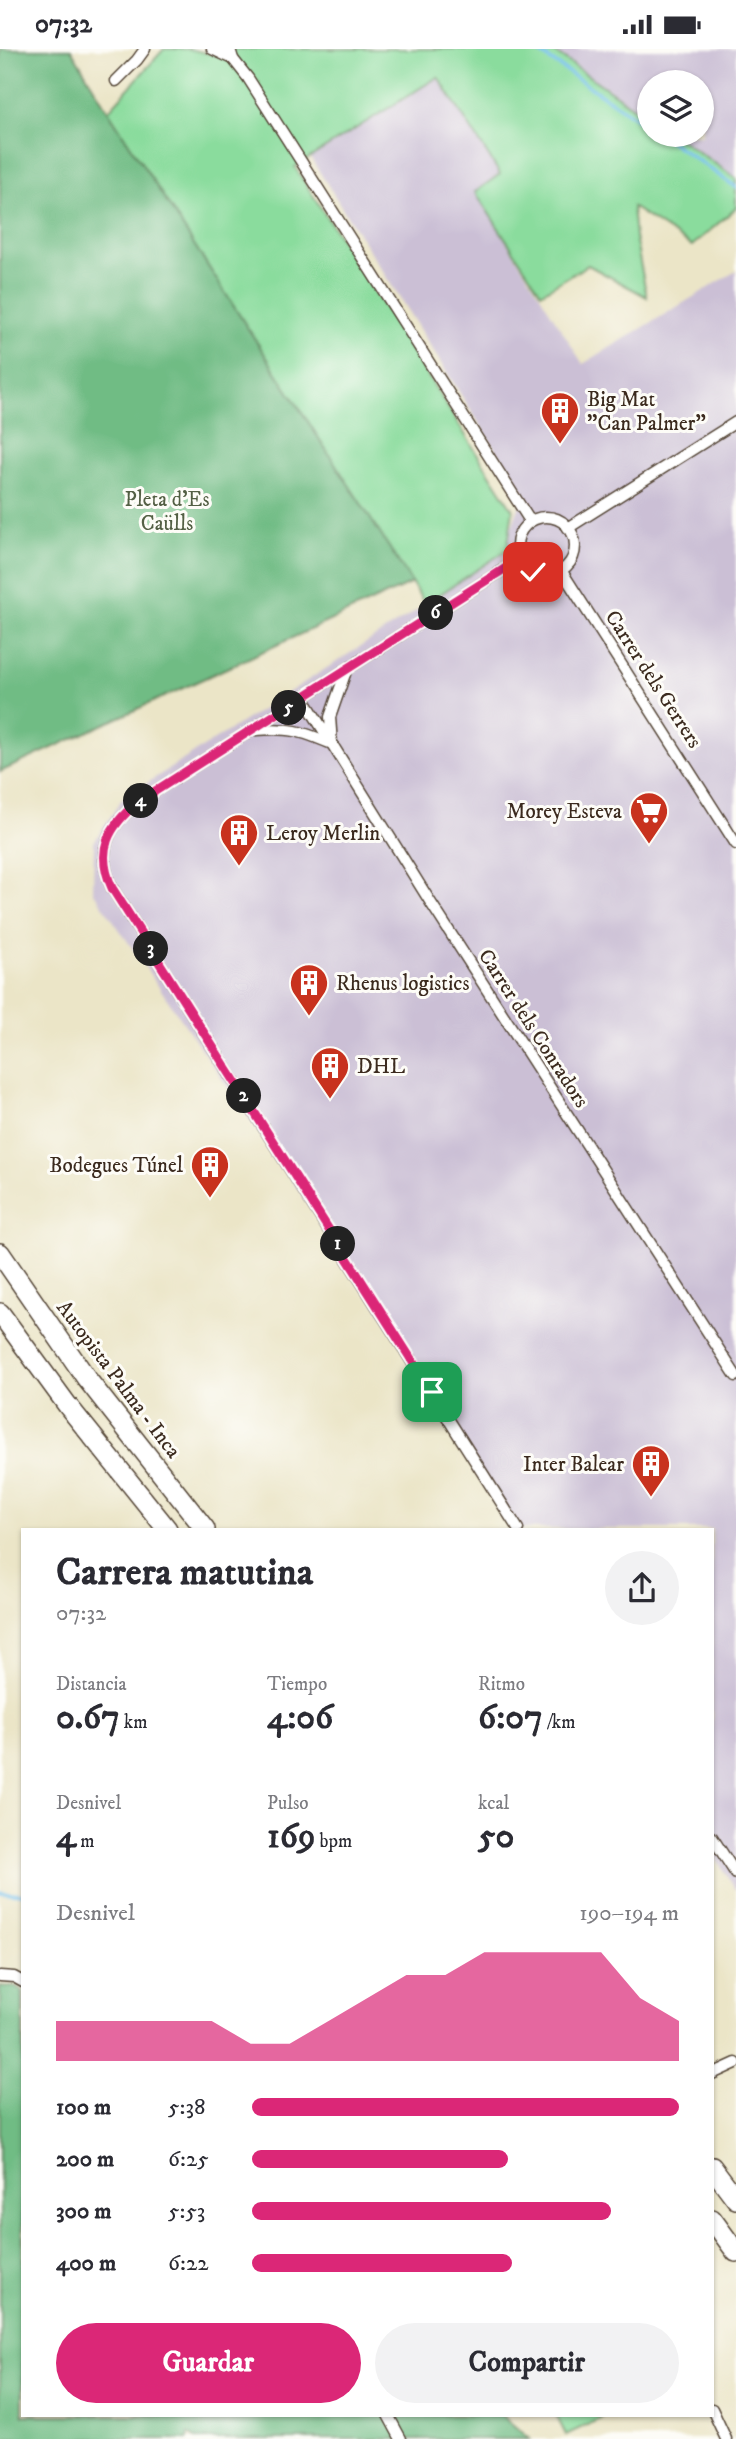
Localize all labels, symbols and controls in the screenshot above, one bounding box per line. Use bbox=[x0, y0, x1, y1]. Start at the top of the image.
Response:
text: 07:32 bbox=[35, 8, 92, 41]
map controls bbox=[637, 70, 714, 147]
button: layers bbox=[637, 70, 714, 147]
place label: Big Mat "Can Palmer" bbox=[587, 387, 706, 437]
building icon: Big Mat "Can Palmer" bbox=[539, 390, 581, 445]
park label: Pleta d'Es Caülls bbox=[125, 487, 209, 537]
pin bbox=[503, 542, 563, 602]
icon: check bbox=[514, 553, 552, 591]
pin: 6 bbox=[418, 595, 453, 631]
text: 6 bbox=[431, 601, 440, 624]
street label: Carrer dels Gerrers bbox=[599, 606, 707, 753]
pin: 5 bbox=[272, 691, 306, 725]
text: 5 bbox=[284, 696, 293, 719]
pin: 4 bbox=[124, 783, 158, 819]
text: 4 bbox=[135, 789, 146, 812]
supermarket icon: Morey Esteva bbox=[628, 790, 670, 845]
place label: Morey Esteva bbox=[507, 799, 622, 825]
building icon: Leroy Merlin bbox=[218, 812, 260, 867]
place label: Leroy Merlin bbox=[266, 821, 380, 847]
pin: 3 bbox=[134, 932, 168, 967]
text: 3 bbox=[147, 937, 154, 960]
street label: Carrer dels Conradors bbox=[472, 944, 594, 1113]
building icon: Rhenus logistics bbox=[288, 962, 330, 1017]
place label: Rhenus logistics bbox=[336, 971, 469, 997]
building icon: DHL bbox=[309, 1045, 351, 1100]
place label: DHL bbox=[357, 1054, 405, 1080]
pin: 2 bbox=[226, 1079, 262, 1113]
text: 2 bbox=[239, 1084, 248, 1107]
building icon: Bodegues Túnel bbox=[189, 1144, 231, 1199]
place label: Bodegues Túnel bbox=[49, 1153, 184, 1179]
pin: 1 bbox=[320, 1227, 356, 1261]
text: 1 bbox=[334, 1232, 341, 1255]
street label: Autopista Palma - Inca bbox=[50, 1296, 186, 1464]
pin bbox=[402, 1362, 462, 1422]
icon: arrive bbox=[413, 1373, 451, 1411]
building icon: Inter Balear bbox=[630, 1443, 672, 1498]
place label: Inter Balear bbox=[523, 1452, 624, 1478]
text: Carrera matutina bbox=[56, 1549, 313, 1597]
button: share bbox=[605, 1551, 679, 1625]
text: 07:32 bbox=[56, 1599, 106, 1628]
text: Distancia bbox=[56, 1673, 127, 1696]
text: Tiempo bbox=[267, 1673, 327, 1696]
text: Ritmo bbox=[478, 1673, 525, 1696]
text: 0.67 bbox=[56, 1696, 120, 1740]
text: 4:06 bbox=[267, 1696, 333, 1740]
text: 6:07 bbox=[478, 1696, 543, 1740]
text: km bbox=[120, 1711, 148, 1734]
text: /km bbox=[543, 1711, 576, 1734]
text: Desnivel bbox=[56, 1792, 121, 1815]
text: Pulso bbox=[267, 1792, 309, 1815]
text: kcal bbox=[478, 1792, 509, 1815]
text: 4 bbox=[56, 1815, 76, 1859]
text: 169 bbox=[267, 1815, 315, 1859]
text: 50 bbox=[478, 1815, 514, 1859]
text: m bbox=[76, 1830, 95, 1853]
text: bpm bbox=[315, 1830, 352, 1853]
text: Desnivel bbox=[56, 1899, 135, 1928]
text: 190–194 m bbox=[579, 1899, 679, 1928]
text: 100 m bbox=[56, 2093, 111, 2122]
text: 5:38 bbox=[168, 2093, 206, 2122]
text: 200 m bbox=[56, 2145, 114, 2174]
text: 6:25 bbox=[168, 2145, 209, 2174]
text: 300 m bbox=[56, 2197, 112, 2226]
text: 5:53 bbox=[168, 2197, 205, 2226]
text: 400 m bbox=[56, 2249, 116, 2278]
text: 6:22 bbox=[168, 2249, 209, 2278]
button: Guardar bbox=[56, 2323, 361, 2403]
button: Compartir bbox=[375, 2323, 679, 2403]

